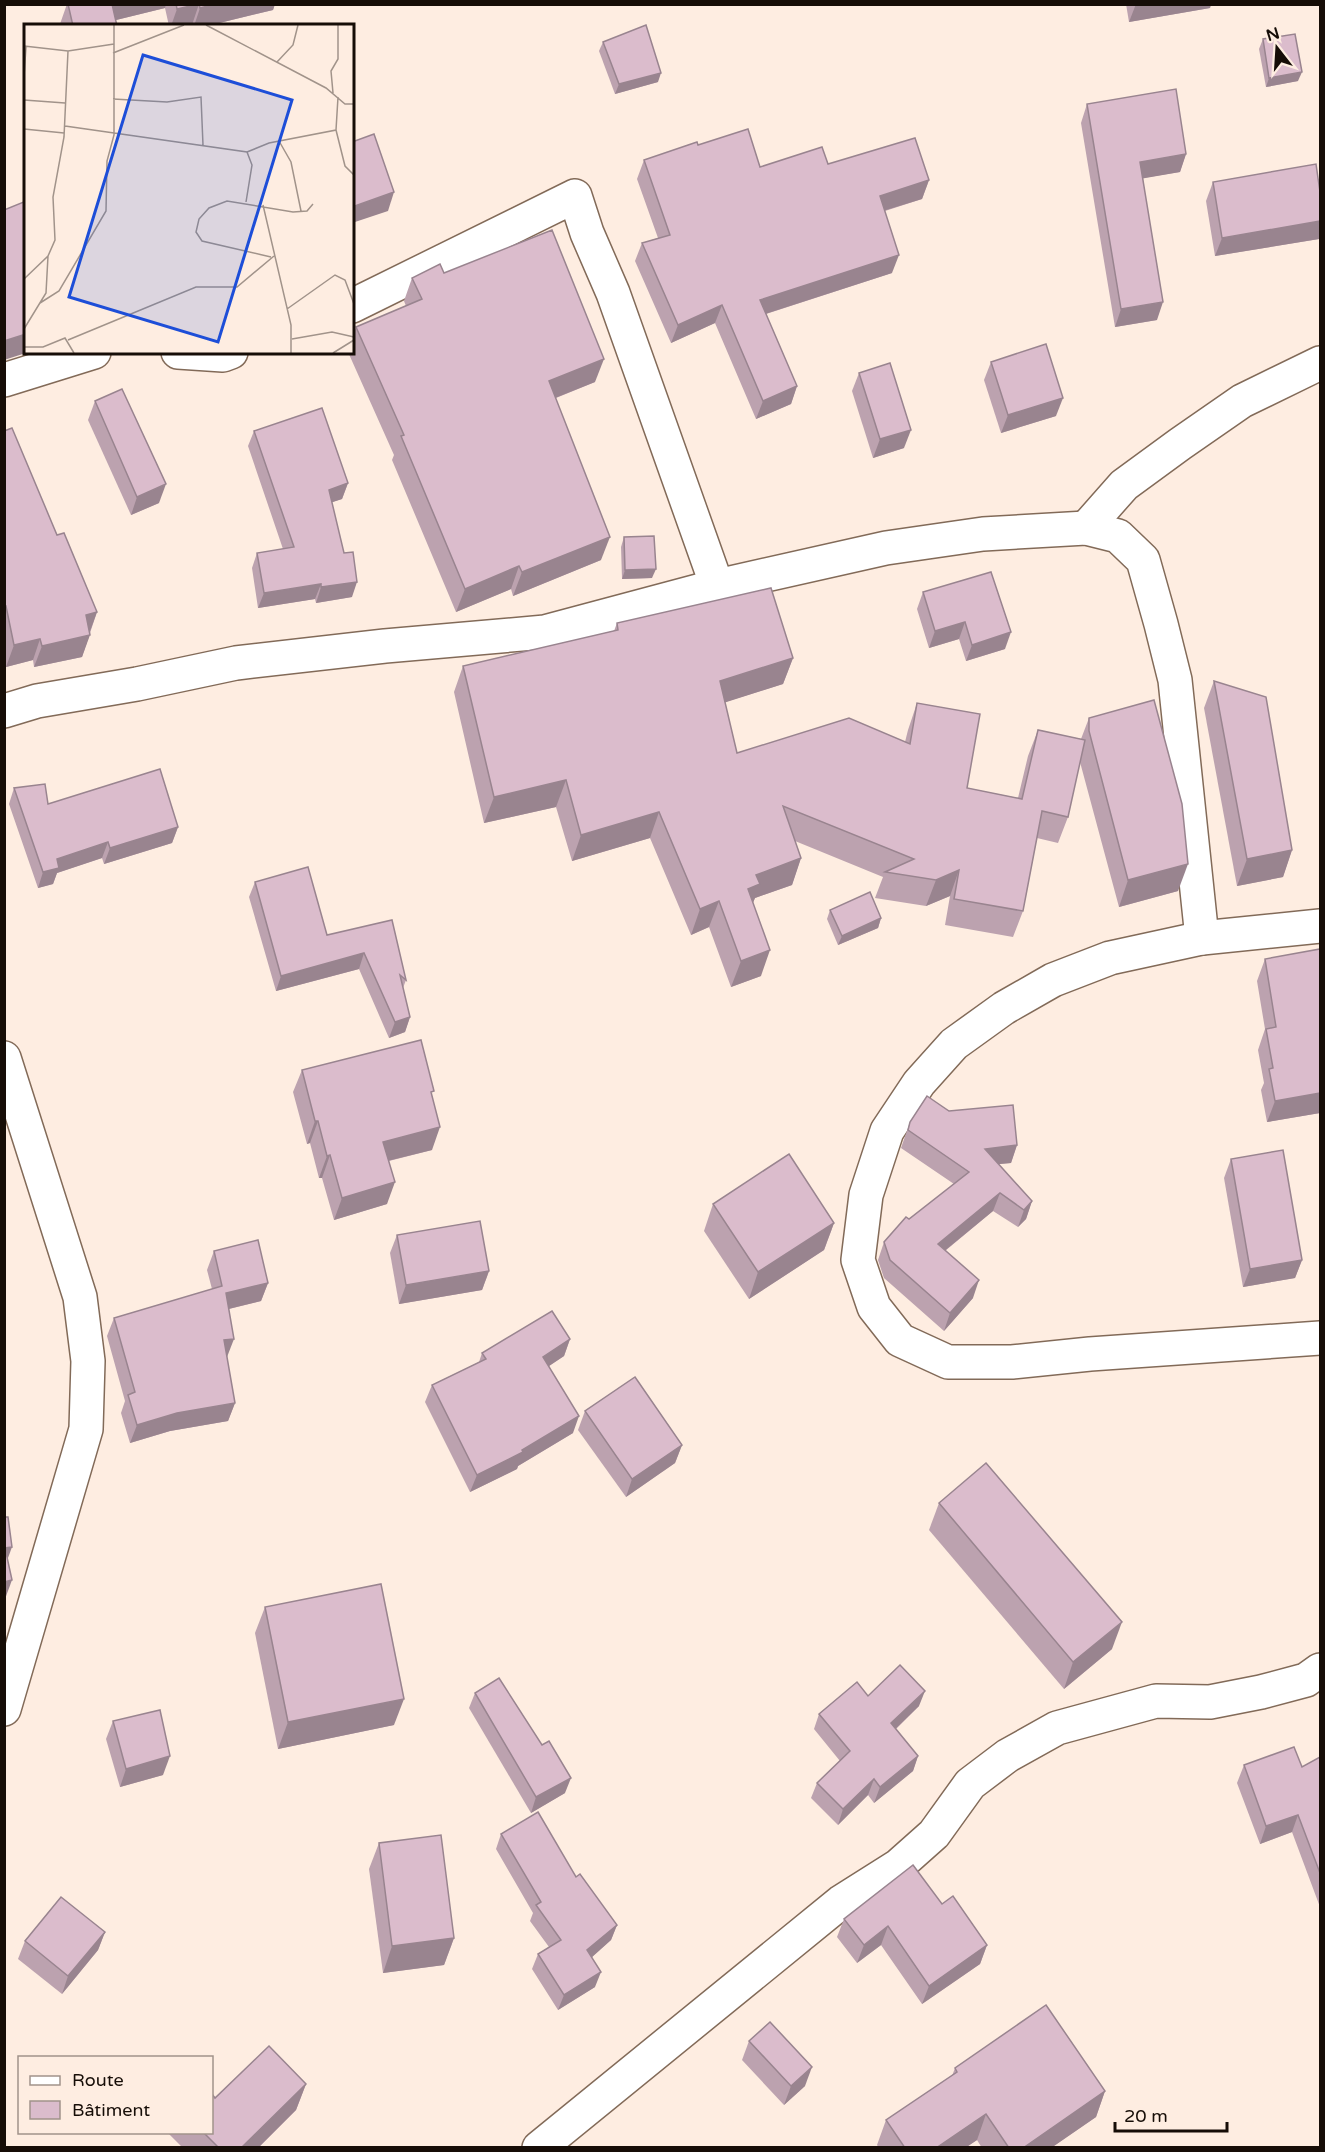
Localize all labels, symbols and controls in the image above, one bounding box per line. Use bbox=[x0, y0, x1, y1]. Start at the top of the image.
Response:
north arrow bbox=[1247, 18, 1307, 78]
text: N bbox=[1264, 23, 1282, 46]
inset map bbox=[24, 24, 354, 354]
legend bbox=[18, 2056, 213, 2134]
text: Route bbox=[72, 2069, 124, 2091]
scale bar bbox=[1115, 2095, 1228, 2133]
text: Bâtiment bbox=[72, 2099, 150, 2121]
text: 20 m bbox=[1124, 2105, 1168, 2127]

